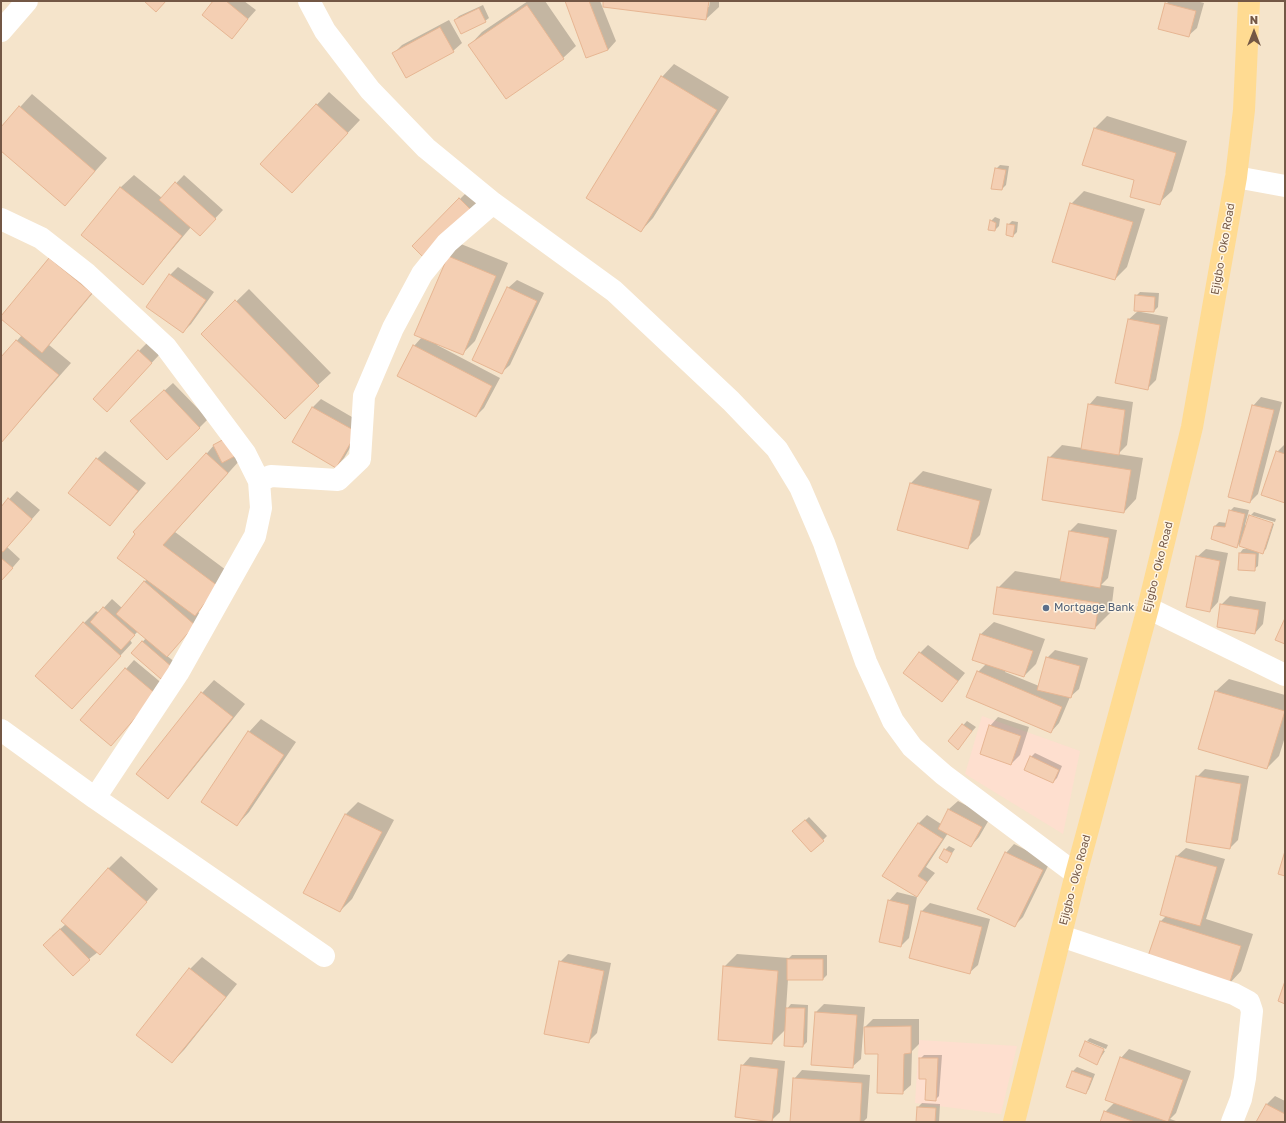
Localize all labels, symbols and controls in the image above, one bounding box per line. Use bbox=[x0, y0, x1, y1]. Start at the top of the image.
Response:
north arrow bbox=[1234, 12, 1274, 52]
text: N bbox=[1250, 13, 1258, 26]
street label: Ejigbo - Oko Road bbox=[1208, 202, 1238, 296]
street label: Ejigbo - Oko Road bbox=[1140, 520, 1176, 614]
place label: Mortgage Bank bbox=[1054, 601, 1134, 615]
marker: Mortgage Bank bbox=[1041, 603, 1051, 613]
street label: Ejigbo - Oko Road bbox=[1057, 833, 1093, 927]

